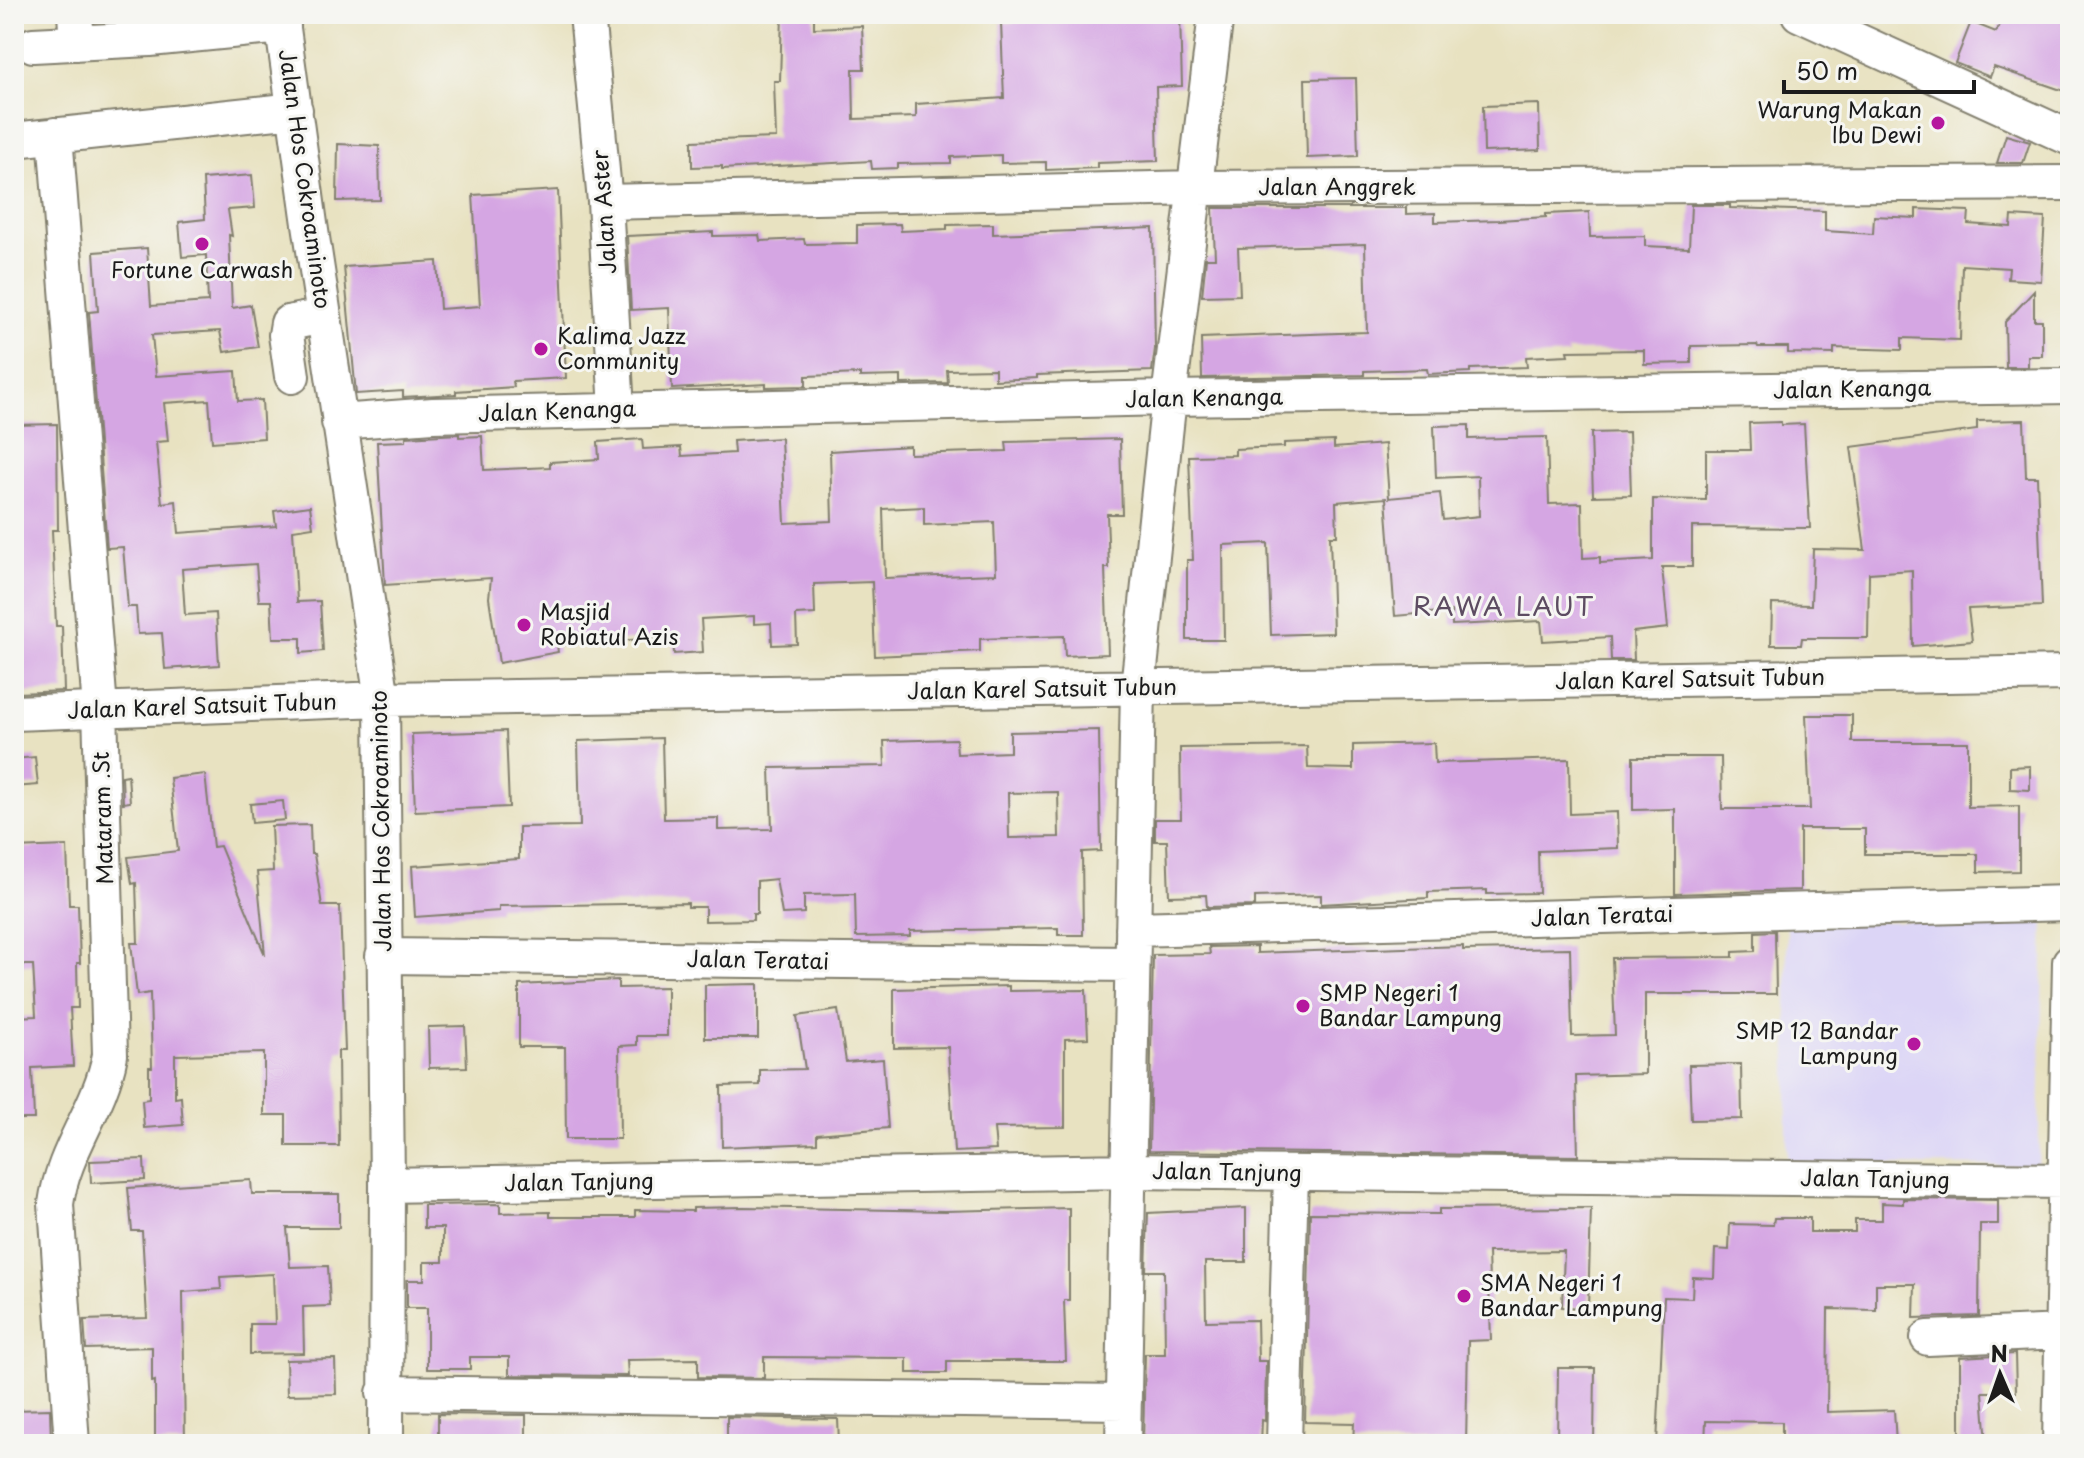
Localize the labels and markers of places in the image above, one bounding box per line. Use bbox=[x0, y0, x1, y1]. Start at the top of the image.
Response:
place label: Warung Makan Ibu Dewi bbox=[1757, 92, 1922, 150]
marker: Warung Makan Ibu Dewi bbox=[1929, 114, 1947, 132]
marker: Fortune Carwash bbox=[193, 235, 211, 253]
place label: Fortune Carwash bbox=[111, 252, 293, 285]
place label: Kalima Jazz Community bbox=[557, 318, 686, 376]
marker: Kalima Jazz Community bbox=[532, 340, 550, 358]
place label: Masjid Robiatul Azis bbox=[540, 594, 678, 652]
marker: Masjid Robiatul Azis bbox=[515, 616, 533, 634]
place label: SMP Negeri 1 Bandar Lampung bbox=[1319, 975, 1502, 1033]
marker: SMP Negeri 1 Bandar Lampung bbox=[1294, 997, 1312, 1015]
place label: SMP 12 Bandar Lampung bbox=[1735, 1013, 1898, 1071]
marker: SMP 12 Bandar Lampung bbox=[1905, 1035, 1923, 1053]
place label: SMA Negeri 1 Bandar Lampung bbox=[1480, 1265, 1663, 1323]
marker: SMA Negeri 1 Bandar Lampung bbox=[1455, 1287, 1473, 1305]

